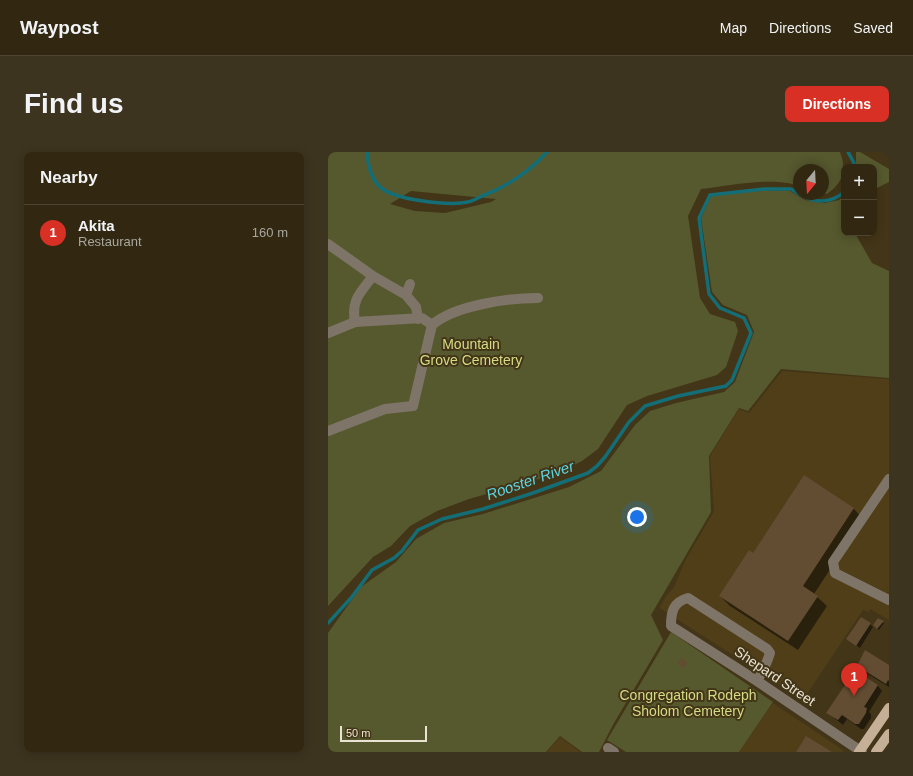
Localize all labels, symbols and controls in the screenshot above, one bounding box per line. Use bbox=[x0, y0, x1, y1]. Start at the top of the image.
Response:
text: Waypost bbox=[20, 17, 98, 38]
text: Map bbox=[720, 20, 747, 36]
text: Directions bbox=[769, 20, 831, 36]
text: Saved bbox=[853, 20, 893, 36]
button: Directions bbox=[785, 86, 889, 122]
text: Find us bbox=[24, 88, 124, 119]
north arrow bbox=[793, 164, 829, 200]
map controls bbox=[841, 164, 877, 236]
button: + bbox=[841, 164, 877, 200]
text: Nearby bbox=[40, 168, 98, 187]
button: − bbox=[841, 200, 877, 236]
text: Akita bbox=[78, 217, 115, 234]
text: 1 bbox=[49, 225, 57, 240]
text: 160 m bbox=[252, 225, 288, 240]
text: Restaurant bbox=[78, 234, 142, 249]
park label: Mountain Grove Cemetery bbox=[420, 336, 522, 368]
water label: Rooster River bbox=[484, 457, 577, 503]
your location bbox=[627, 507, 647, 527]
street label: Shepard Street bbox=[731, 643, 819, 709]
pin: 1 bbox=[841, 663, 867, 696]
park label: Congregation Rodeph Sholom Cemetery bbox=[620, 687, 757, 719]
scale bar bbox=[340, 724, 427, 743]
text: 50 m bbox=[346, 727, 370, 739]

